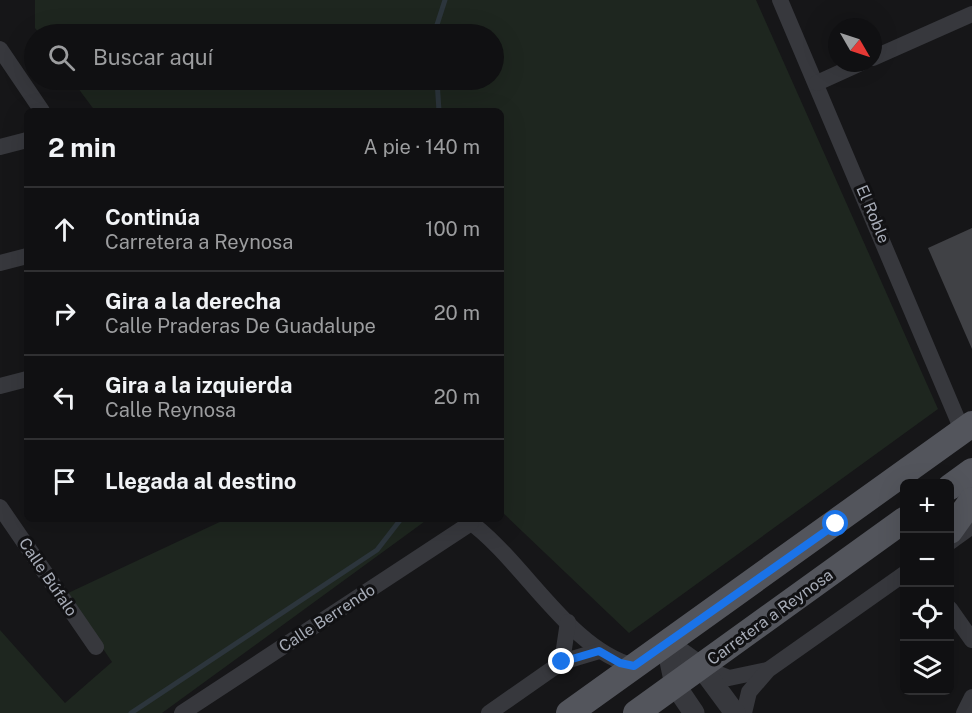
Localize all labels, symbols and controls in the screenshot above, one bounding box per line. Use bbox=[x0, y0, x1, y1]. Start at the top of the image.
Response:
north arrow bbox=[828, 18, 882, 72]
search box bbox=[24, 24, 504, 90]
icon: search bbox=[45, 41, 78, 74]
text: Buscar aquí bbox=[93, 44, 213, 70]
text: 2 min bbox=[48, 132, 116, 163]
text: A pie · 140 m bbox=[364, 135, 480, 159]
street label: El Roble bbox=[852, 182, 894, 246]
text: Continúa bbox=[105, 204, 200, 230]
icon: ahead bbox=[48, 213, 81, 246]
text: 100 m bbox=[425, 217, 480, 241]
text: Carretera a Reynosa bbox=[105, 230, 293, 254]
text: Gira a la derecha bbox=[105, 288, 281, 314]
icon: right bbox=[48, 297, 81, 330]
text: 20 m bbox=[434, 301, 480, 325]
text: Calle Praderas De Guadalupe bbox=[105, 314, 376, 338]
text: Gira a la izquierda bbox=[105, 372, 292, 398]
icon: left bbox=[48, 381, 81, 414]
text: 20 m bbox=[434, 385, 480, 409]
text: Calle Reynosa bbox=[105, 398, 236, 422]
icon: arrive bbox=[48, 465, 81, 498]
text: Llegada al destino bbox=[105, 468, 296, 494]
map controls bbox=[900, 479, 954, 695]
button: + bbox=[900, 479, 954, 533]
route start bbox=[822, 510, 848, 536]
button: − bbox=[900, 533, 954, 587]
street label: Calle Búfalo bbox=[15, 534, 81, 620]
street label: Carretera a Reynosa bbox=[703, 565, 837, 669]
street label: Calle Berrendo bbox=[275, 580, 379, 656]
button: locate bbox=[900, 587, 954, 641]
button: layers bbox=[900, 641, 954, 695]
route end bbox=[548, 648, 574, 674]

